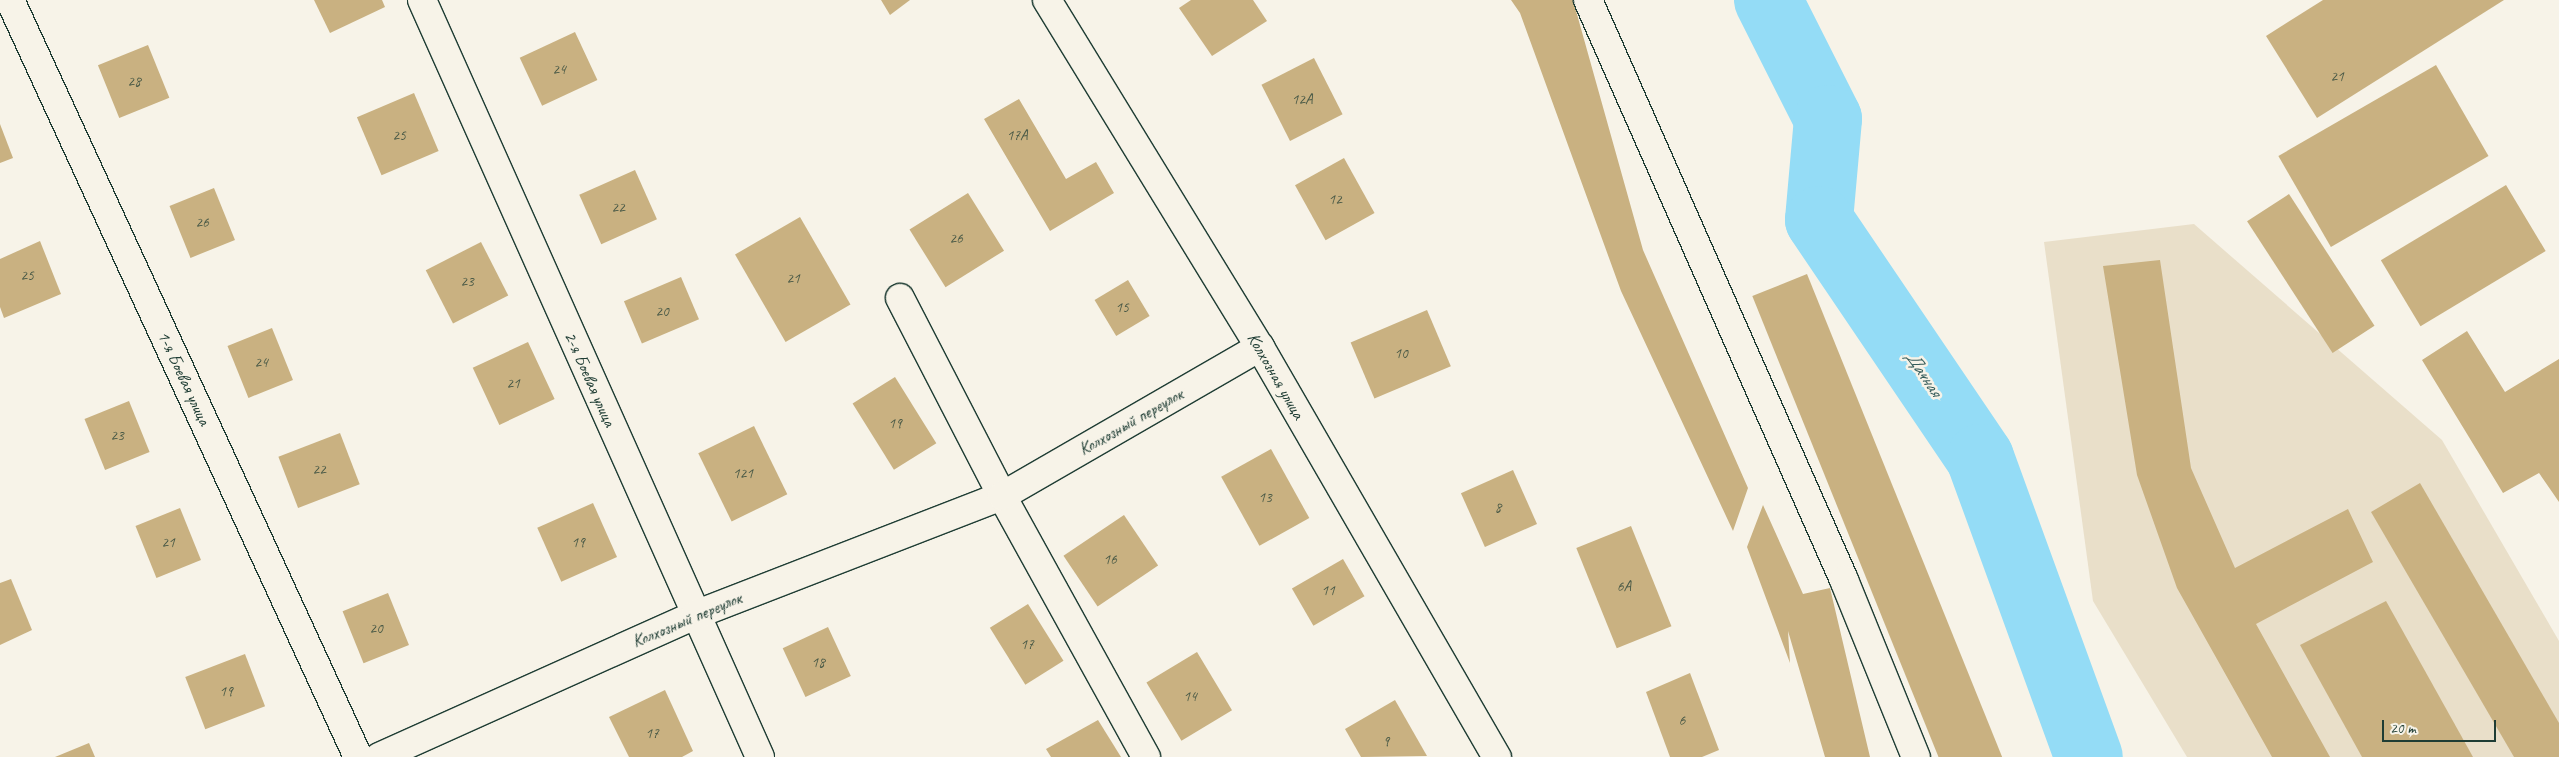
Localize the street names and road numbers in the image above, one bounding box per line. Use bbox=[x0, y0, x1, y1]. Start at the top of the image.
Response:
street label: 1-я Боевая улица bbox=[152, 326, 216, 430]
street label: 2-я Боевая улица bbox=[559, 327, 621, 431]
street label: Колхозная улица bbox=[1242, 328, 1310, 424]
street label: Колхозный переулок bbox=[1075, 383, 1187, 461]
street label: Колхозный переулок bbox=[629, 587, 745, 653]

